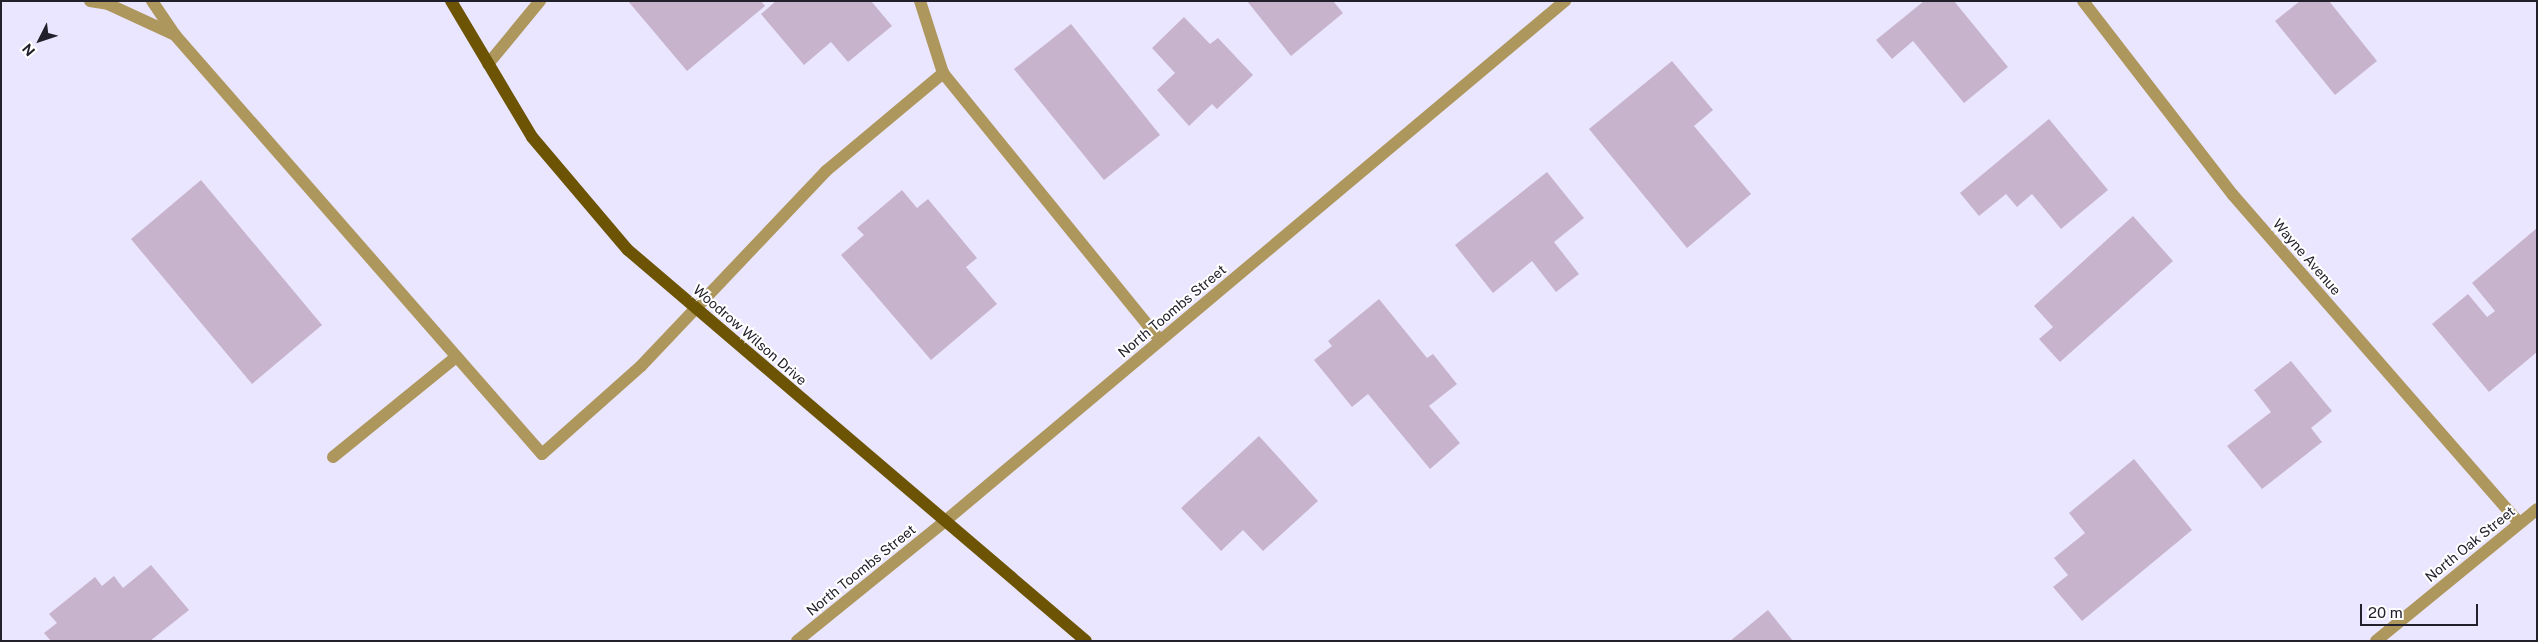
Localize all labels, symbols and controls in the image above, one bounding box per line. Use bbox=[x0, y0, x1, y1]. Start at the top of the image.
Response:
north arrow bbox=[15, 15, 65, 65]
text: N bbox=[19, 40, 38, 59]
street label: Wayne Avenue bbox=[2269, 216, 2345, 298]
street label: North Toombs Street bbox=[1115, 261, 1229, 361]
street label: Woodrow Wilson Drive bbox=[690, 281, 810, 389]
street label: North Oak Street bbox=[2422, 503, 2518, 585]
street label: North Toombs Street bbox=[803, 521, 919, 619]
scale bar bbox=[2363, 594, 2480, 626]
text: 20 m bbox=[2368, 604, 2403, 621]

